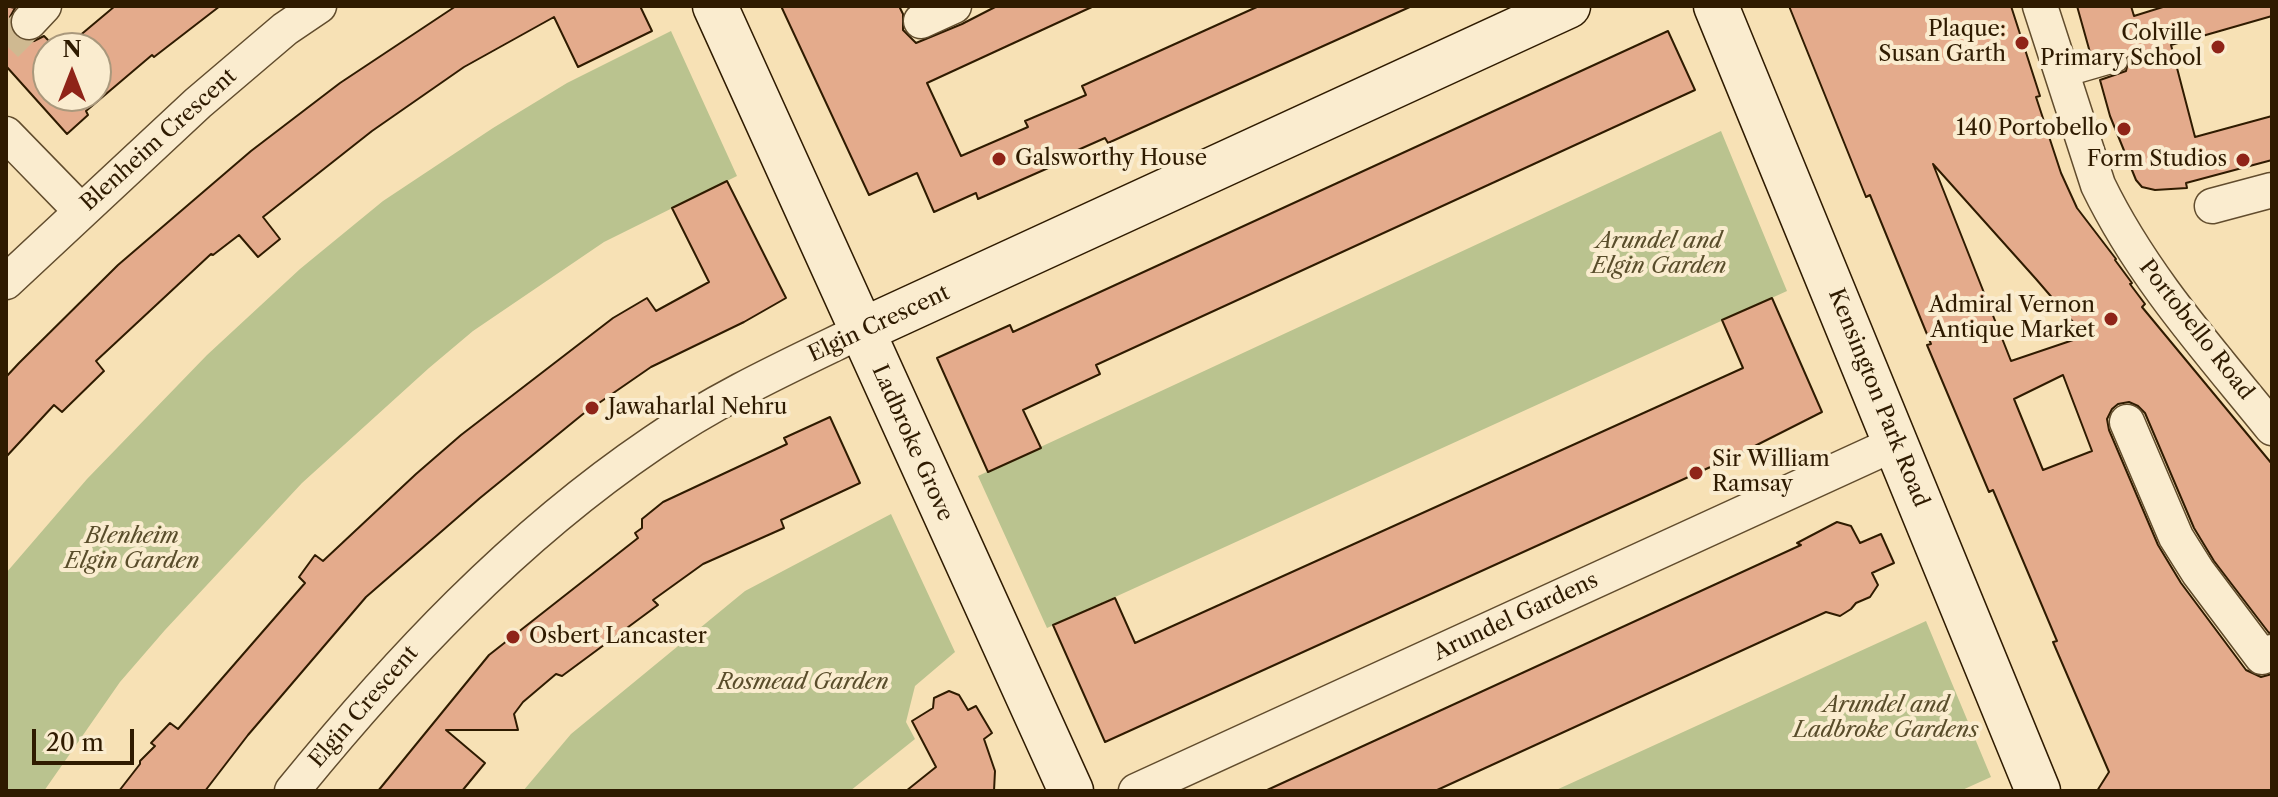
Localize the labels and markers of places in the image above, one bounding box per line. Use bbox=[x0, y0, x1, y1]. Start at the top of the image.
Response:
place label: Plaque: Susan Garth bbox=[1878, 17, 2006, 68]
place label: Colville Primary School bbox=[2040, 21, 2202, 72]
marker: Plaque: Susan Garth bbox=[2013, 34, 2031, 52]
marker: Colville Primary School bbox=[2209, 38, 2227, 56]
place label: 140 Portobello bbox=[1956, 116, 2108, 142]
marker: 140 Portobello bbox=[2115, 120, 2133, 138]
place label: Galsworthy House bbox=[1015, 146, 1207, 172]
place label: Form Studios bbox=[2087, 147, 2227, 173]
marker: Galsworthy House bbox=[990, 150, 1008, 168]
marker: Form Studios bbox=[2234, 151, 2252, 169]
place label: Admiral Vernon Antique Market bbox=[1929, 293, 2095, 344]
marker: Admiral Vernon Antique Market bbox=[2102, 310, 2120, 328]
place label: Jawaharlal Nehru bbox=[608, 395, 787, 421]
marker: Jawaharlal Nehru bbox=[583, 399, 601, 417]
place label: Sir William Ramsay bbox=[1712, 447, 1830, 498]
marker: Sir William Ramsay bbox=[1687, 464, 1705, 482]
place label: Osbert Lancaster bbox=[529, 624, 707, 650]
marker: Osbert Lancaster bbox=[504, 628, 522, 646]

